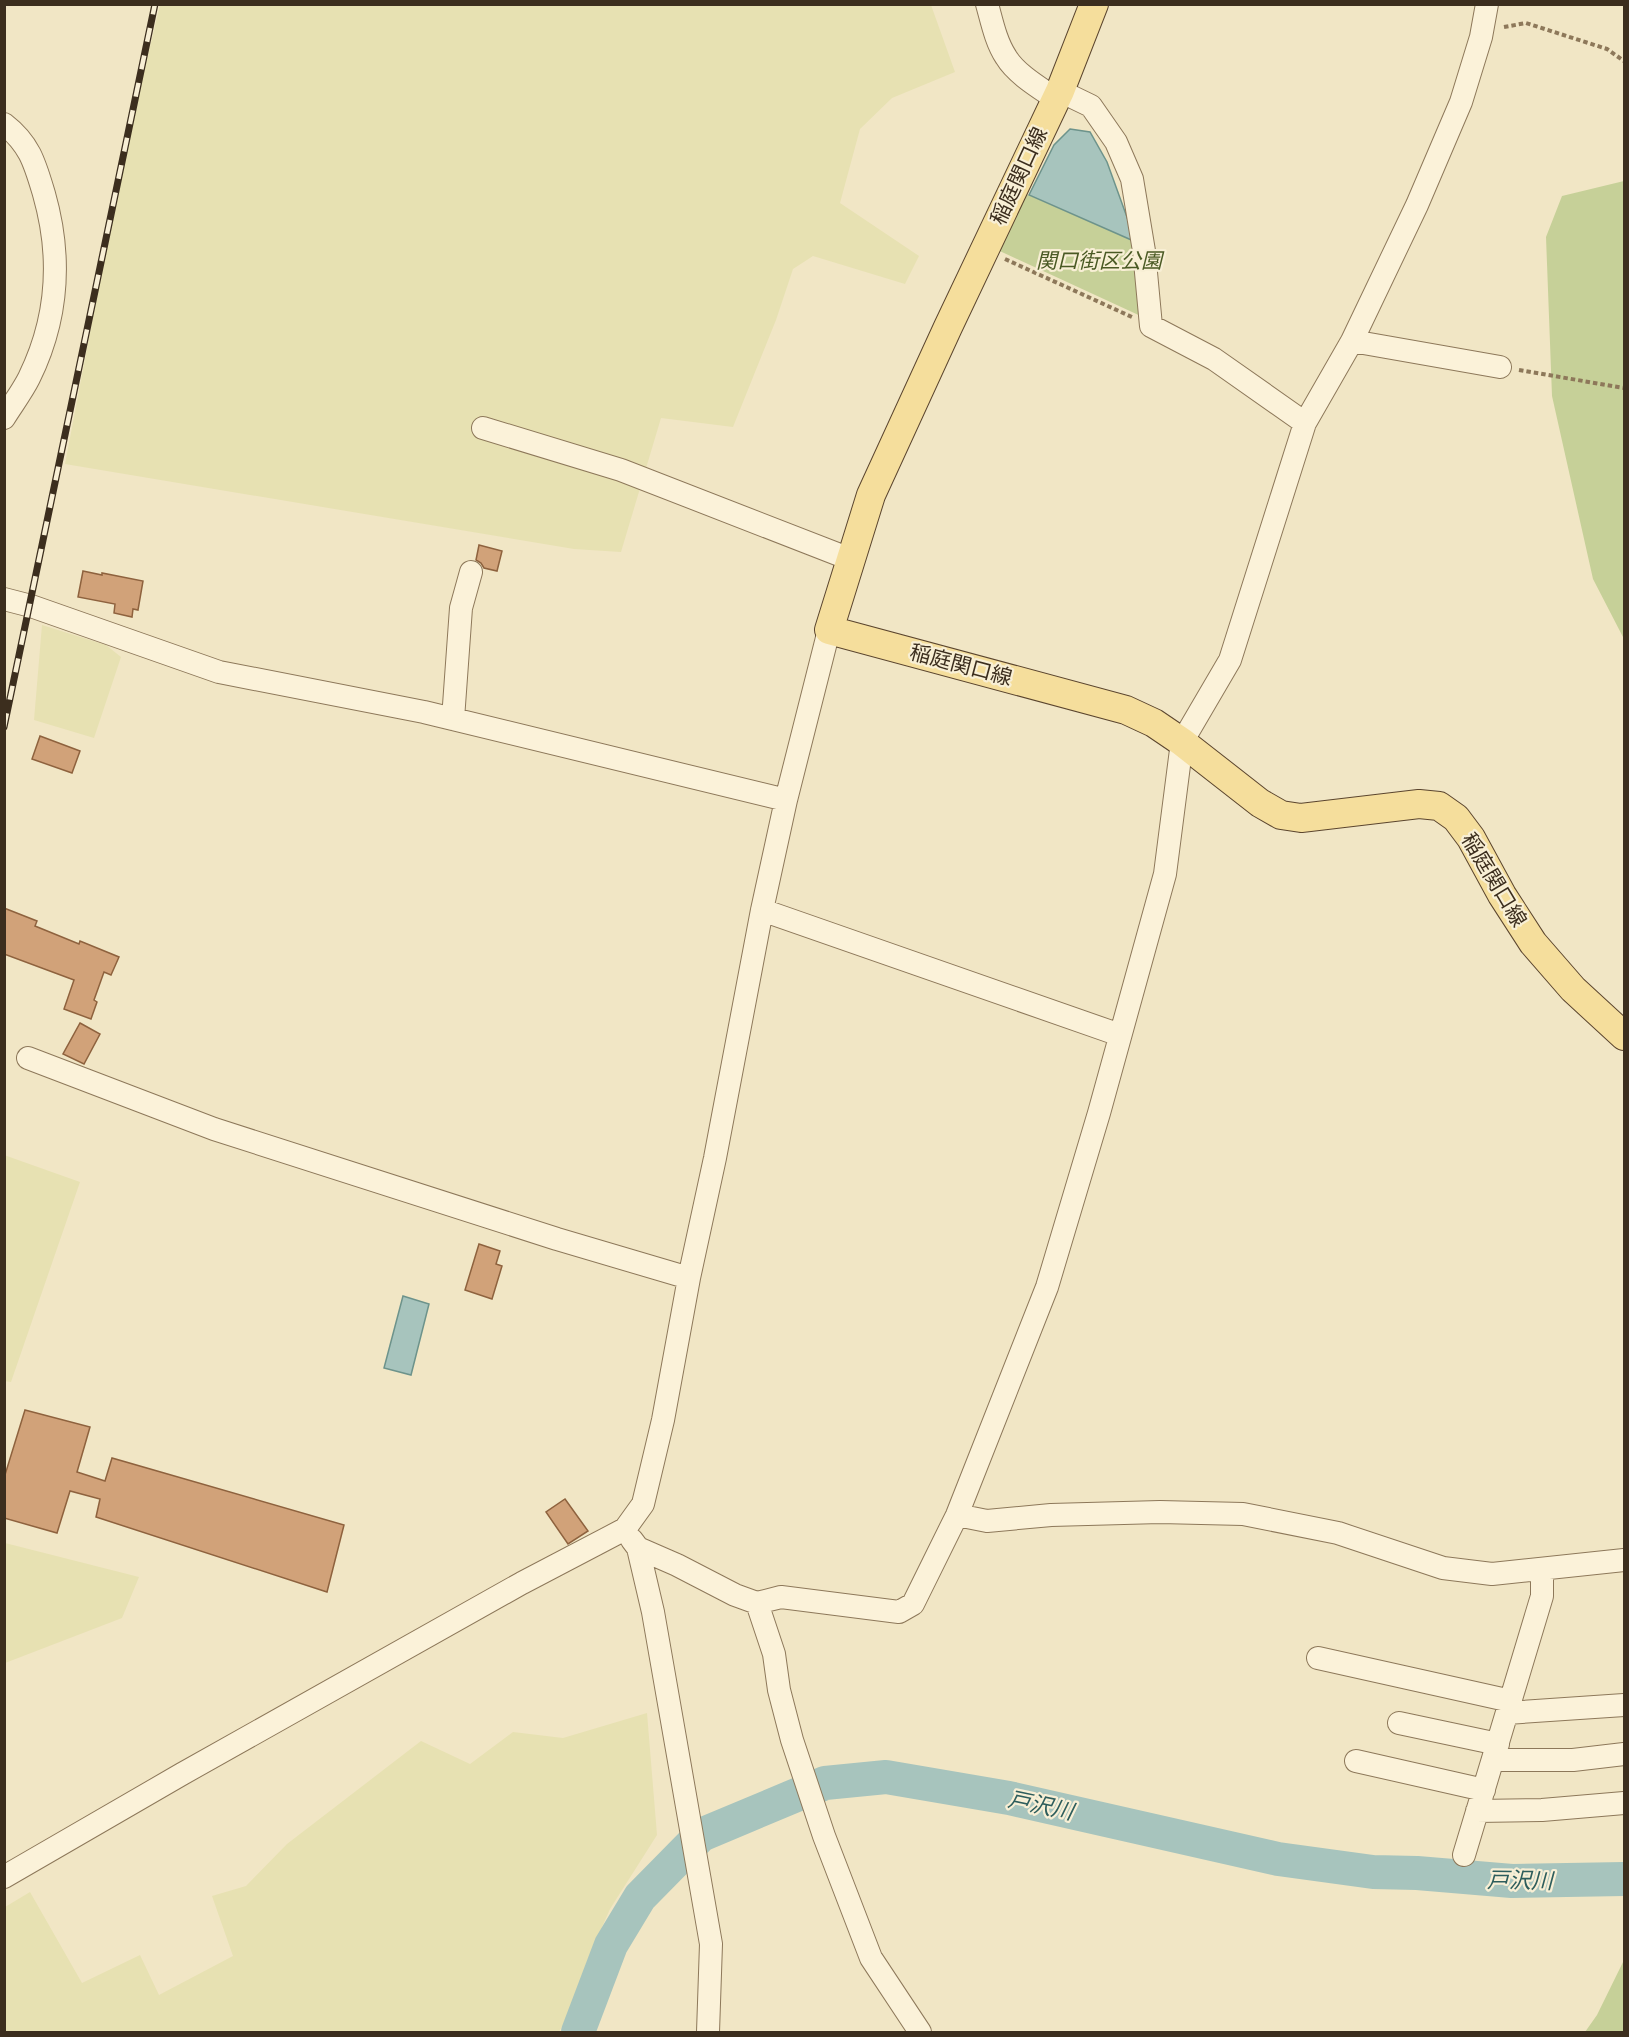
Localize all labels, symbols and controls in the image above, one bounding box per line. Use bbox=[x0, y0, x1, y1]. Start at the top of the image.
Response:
street label: 稲庭関口線 bbox=[983, 122, 1057, 231]
park label: 関口街区公園 bbox=[1036, 246, 1165, 278]
street label: 稲庭関口線 bbox=[906, 637, 1016, 695]
street label: 稲庭関口線 bbox=[1452, 827, 1534, 934]
water label: 戸沢川 bbox=[1005, 1783, 1078, 1830]
water label: 戸沢川 bbox=[1487, 1864, 1555, 1899]

